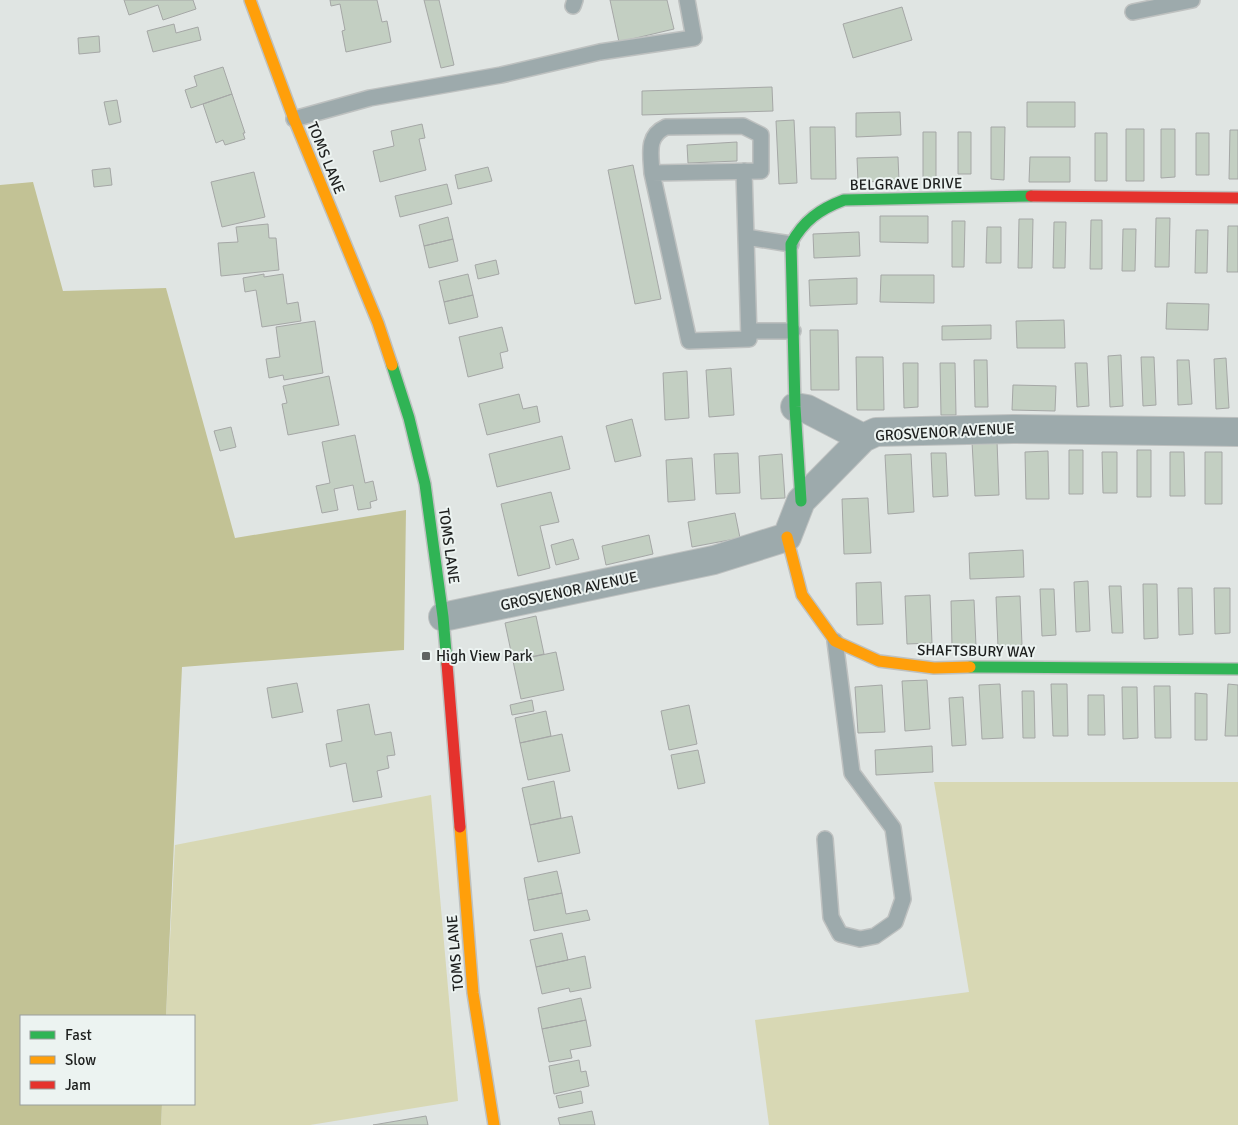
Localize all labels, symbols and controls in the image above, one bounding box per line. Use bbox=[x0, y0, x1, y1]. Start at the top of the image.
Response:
street label: TOMS LANE bbox=[303, 119, 349, 197]
street label: BELGRAVE DRIVE bbox=[849, 174, 963, 194]
street label: GROSVENOR AVENUE bbox=[875, 419, 1015, 445]
street label: TOMS LANE bbox=[435, 507, 463, 585]
street label: GROSVENOR AVENUE bbox=[499, 568, 639, 614]
street label: SHAFTSBURY WAY bbox=[917, 641, 1036, 661]
place label: High View Park bbox=[436, 647, 533, 665]
marker: High View Park bbox=[420, 650, 432, 662]
street label: TOMS LANE bbox=[443, 914, 467, 992]
legend bbox=[20, 1015, 195, 1105]
text: Fast bbox=[65, 1026, 92, 1044]
text: Slow bbox=[65, 1051, 96, 1069]
text: Jam bbox=[65, 1076, 91, 1094]

